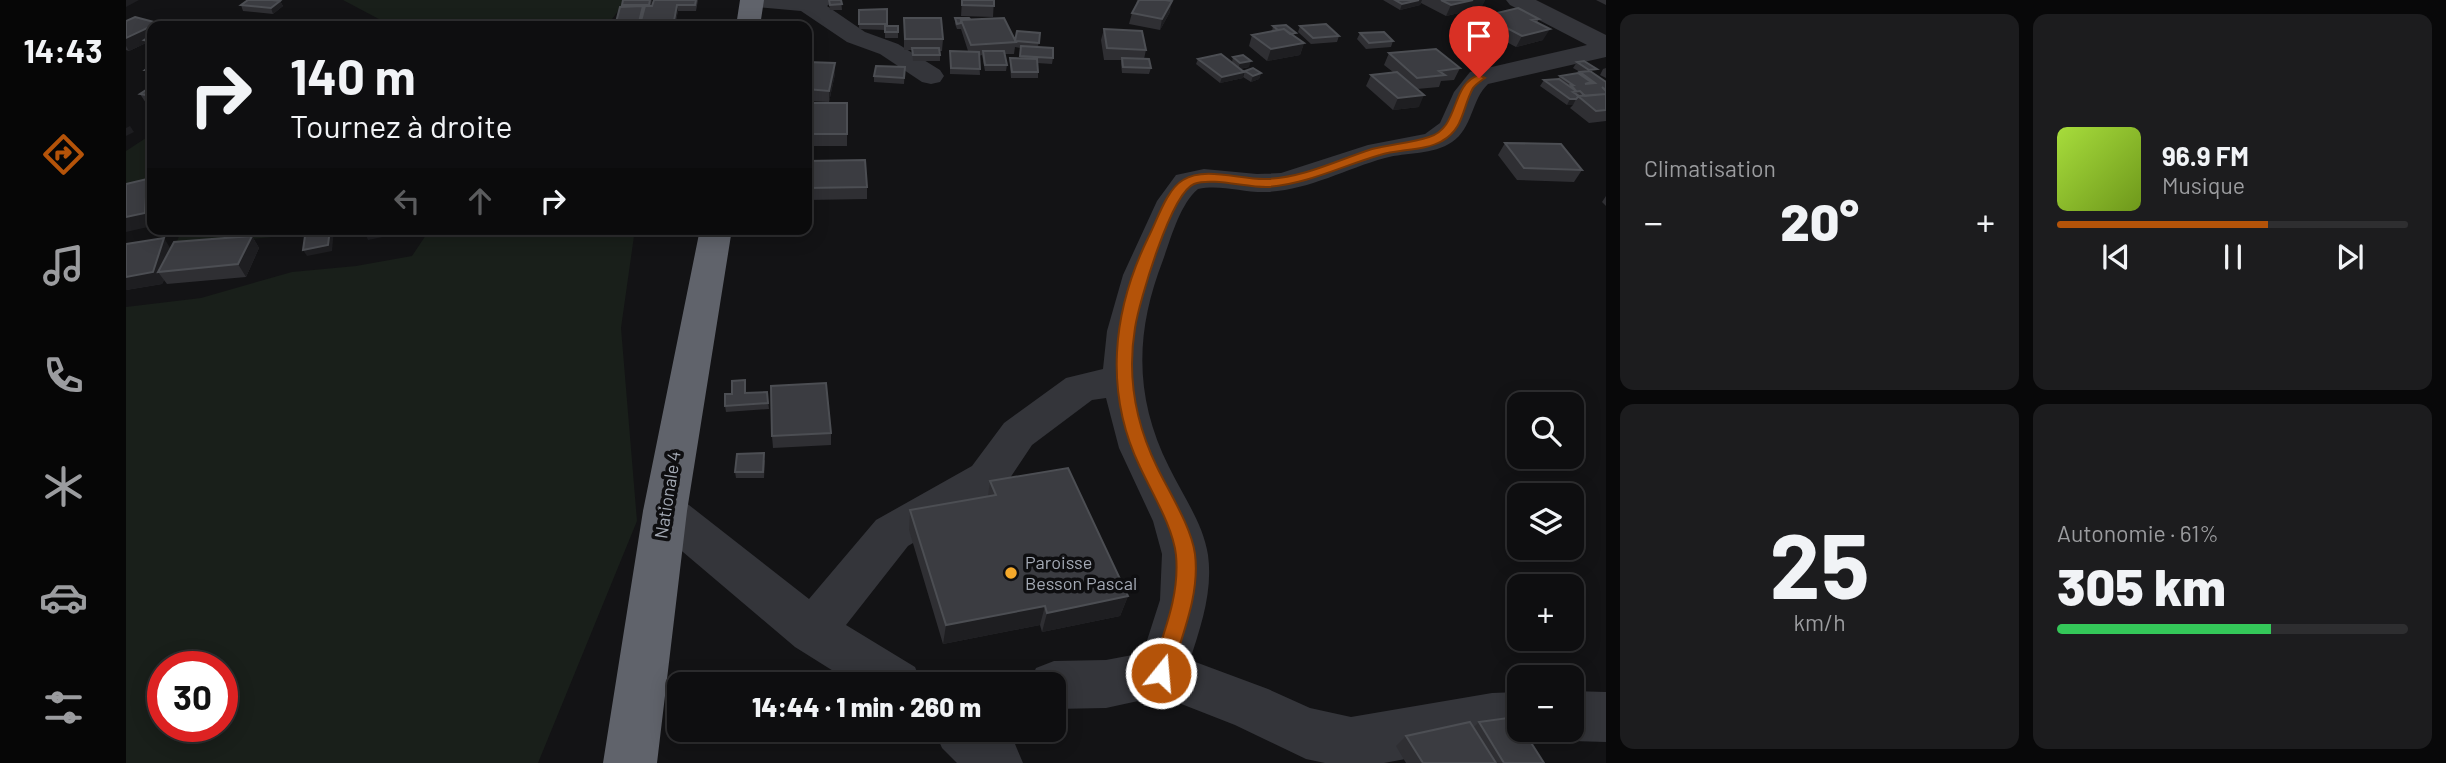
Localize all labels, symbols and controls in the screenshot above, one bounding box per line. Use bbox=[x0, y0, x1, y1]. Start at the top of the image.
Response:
pin bbox=[1449, 6, 1509, 78]
icon: arrive bbox=[1460, 17, 1498, 55]
text: 14:43 bbox=[24, 31, 102, 69]
text: 140 m bbox=[290, 46, 416, 105]
icon: right bbox=[175, 49, 266, 140]
text: Tournez à droite bbox=[290, 106, 512, 144]
icon: directions bbox=[39, 130, 88, 179]
text: 96.9 FM bbox=[2162, 140, 2249, 171]
text: Climatisation bbox=[1644, 154, 1776, 182]
text: Musique bbox=[2162, 171, 2245, 199]
icon: left bbox=[388, 182, 426, 220]
icon: ahead bbox=[461, 182, 499, 220]
icon: right bbox=[534, 182, 572, 220]
text: 20° bbox=[1780, 189, 1859, 251]
text: − bbox=[1644, 198, 1663, 244]
text: + bbox=[1976, 198, 1995, 244]
icon: previous bbox=[2097, 238, 2135, 276]
icon: pause bbox=[2214, 238, 2252, 276]
icon: next bbox=[2331, 238, 2369, 276]
icon: music bbox=[39, 241, 88, 290]
icon: phone bbox=[39, 351, 88, 400]
map controls bbox=[1507, 392, 1584, 742]
button: search bbox=[1507, 392, 1584, 469]
street label: Nationale 4 bbox=[649, 449, 685, 540]
icon: climate bbox=[39, 462, 88, 511]
button: layers bbox=[1507, 483, 1584, 560]
text: 25 bbox=[1769, 508, 1870, 617]
text: Autonomie · 61% bbox=[2057, 519, 2219, 547]
place label: Paroisse Besson Pascal bbox=[1025, 551, 1137, 594]
text: 305 km bbox=[2057, 554, 2226, 616]
marker: Paroisse Besson Pascal bbox=[1003, 565, 1019, 581]
icon: car bbox=[39, 573, 88, 622]
button: + bbox=[1507, 574, 1584, 651]
text: km/h bbox=[1793, 608, 1846, 636]
position arrow bbox=[1124, 636, 1198, 710]
speed limit sign: 30 bbox=[147, 651, 238, 742]
button: − bbox=[1507, 665, 1584, 742]
icon: filters bbox=[39, 683, 88, 732]
text: 14:44 · 1 min · 260 m bbox=[752, 691, 981, 722]

